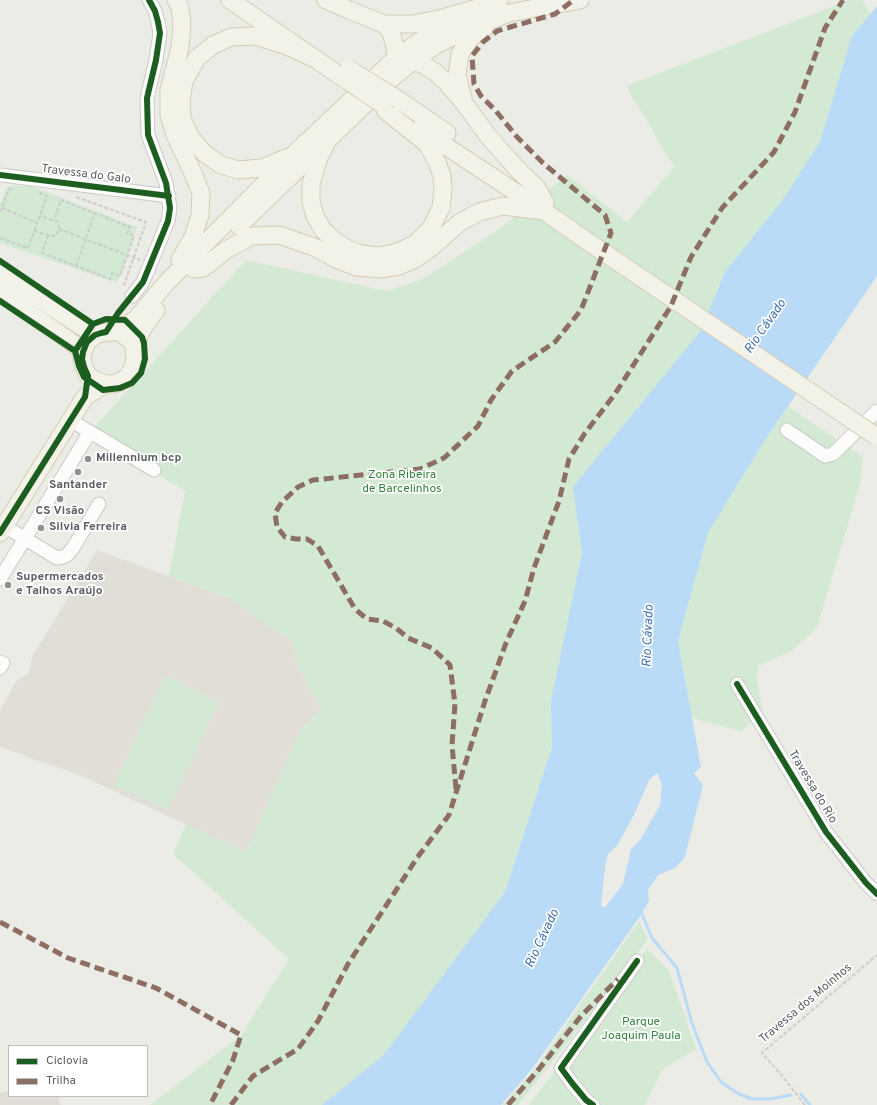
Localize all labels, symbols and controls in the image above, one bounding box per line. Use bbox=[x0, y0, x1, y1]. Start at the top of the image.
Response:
street label: Travessa do Galo bbox=[40, 162, 132, 188]
water label: Rio Cávado bbox=[742, 297, 790, 357]
place label: Millennium bcp bbox=[96, 452, 181, 466]
marker: Millennium bcp bbox=[83, 454, 93, 464]
marker: Santander bbox=[73, 467, 83, 477]
park label: Zona Ribeira de Barcelinhos bbox=[362, 469, 442, 497]
place label: Santander bbox=[49, 479, 107, 493]
marker: CS Visão bbox=[55, 494, 65, 504]
place label: CS Visão bbox=[36, 505, 84, 519]
place label: Silvia Ferreira bbox=[49, 521, 127, 535]
marker: Silvia Ferreira bbox=[36, 523, 46, 533]
place label: Supermercados e Talhos Araújo bbox=[16, 571, 104, 599]
marker: Supermercados e Talhos Araújo bbox=[3, 580, 13, 590]
water label: Rio Cávado bbox=[640, 604, 658, 668]
street label: Travessa do Rio bbox=[784, 748, 840, 826]
water label: Rio Cávado bbox=[523, 907, 563, 971]
street label: Travessa dos Moinhos bbox=[757, 961, 855, 1047]
park label: Parque Joaquim Paula bbox=[601, 1016, 681, 1044]
legend bbox=[8, 1045, 148, 1097]
text: Ciclovia bbox=[46, 1053, 88, 1069]
text: Trilha bbox=[46, 1073, 76, 1089]

